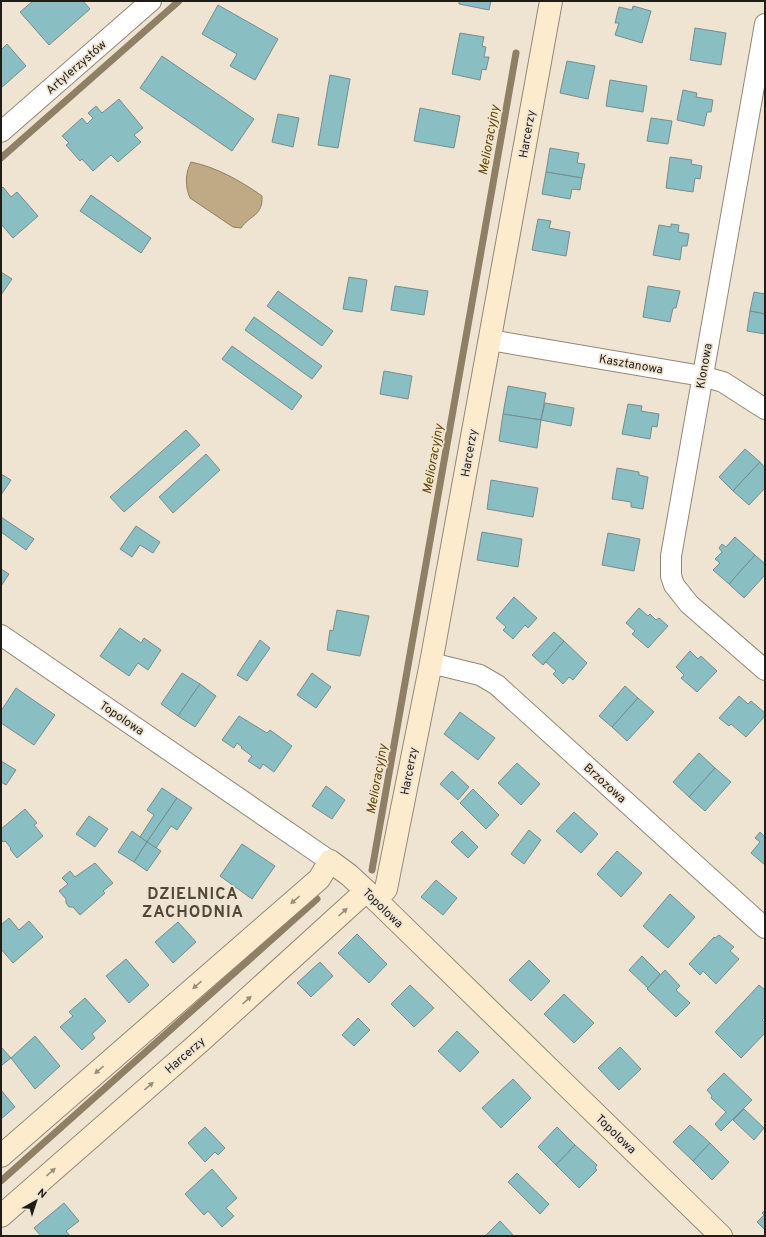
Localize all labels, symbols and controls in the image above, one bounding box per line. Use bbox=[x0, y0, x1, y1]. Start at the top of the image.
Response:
street label: Artylerzystów bbox=[43, 37, 111, 98]
water label: Melioracyjny bbox=[476, 103, 504, 177]
street label: Harcerzy bbox=[516, 109, 540, 159]
street label: Klonowa bbox=[693, 342, 717, 390]
street label: Kasztanowa bbox=[598, 351, 664, 378]
water label: Melioracyjny bbox=[420, 422, 448, 496]
street label: Harcerzy bbox=[458, 428, 482, 478]
street label: Topolowa bbox=[96, 698, 147, 740]
water label: Melioracyjny bbox=[364, 742, 392, 816]
street label: Harcerzy bbox=[398, 746, 422, 796]
street label: Brzozowa bbox=[580, 760, 629, 807]
district label: DZIELNICA ZACHODNIA bbox=[142, 885, 244, 923]
street label: Topolowa bbox=[359, 885, 406, 932]
one-way arrow bbox=[290, 895, 300, 904]
one-way arrow bbox=[337, 908, 348, 917]
one-way arrow bbox=[192, 980, 202, 990]
one-way arrow bbox=[242, 996, 251, 1005]
street label: Harcerzy bbox=[162, 1034, 209, 1078]
one-way arrow bbox=[94, 1066, 104, 1075]
one-way arrow bbox=[144, 1082, 155, 1091]
street label: Topolowa bbox=[592, 1111, 639, 1158]
one-way arrow bbox=[46, 1167, 57, 1176]
north arrow bbox=[16, 1181, 56, 1221]
text: N bbox=[34, 1186, 49, 1202]

